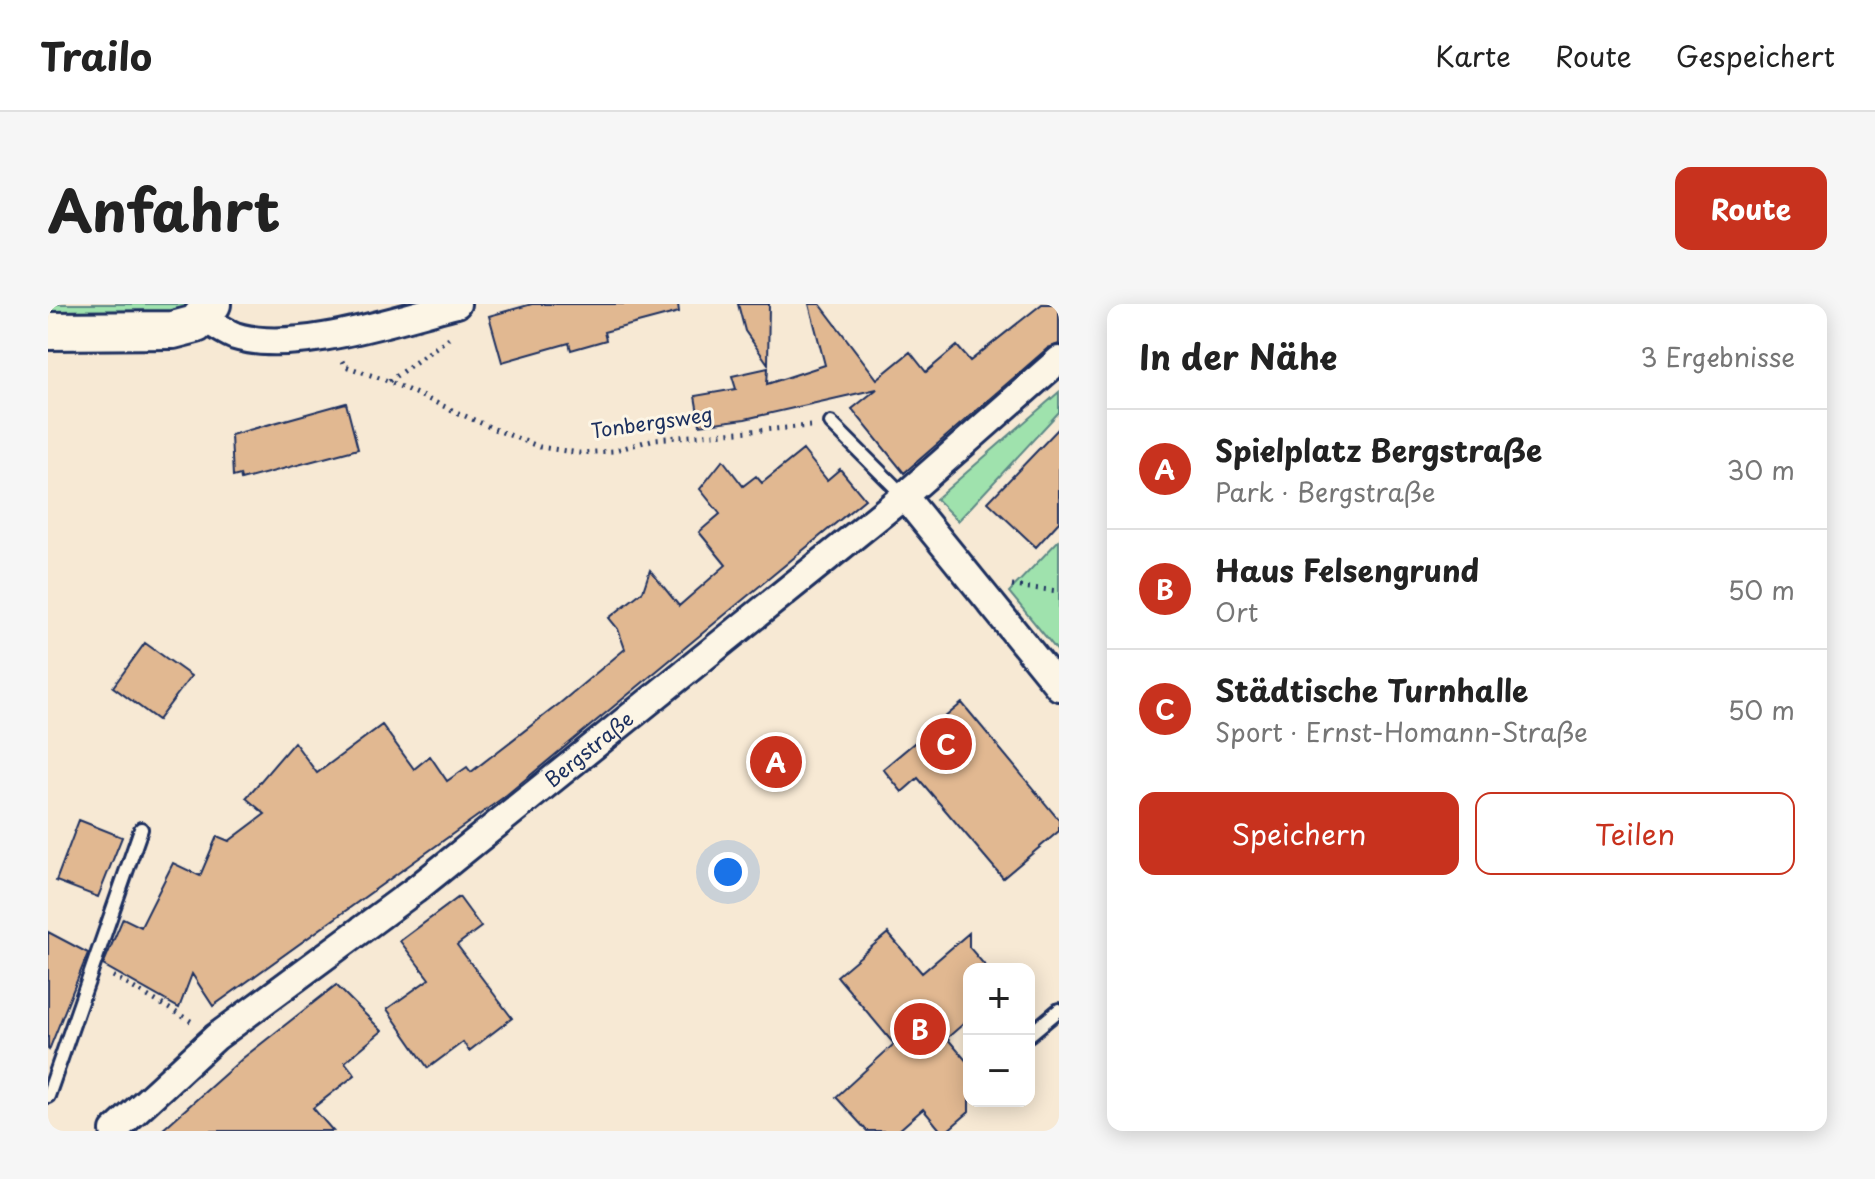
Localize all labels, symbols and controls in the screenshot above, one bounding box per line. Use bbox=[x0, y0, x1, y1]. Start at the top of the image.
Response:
text: Trailo bbox=[40, 27, 152, 84]
text: Karte bbox=[1435, 34, 1511, 77]
text: Route bbox=[1555, 34, 1632, 77]
text: Gespeichert bbox=[1676, 34, 1835, 77]
text: Anfahrt bbox=[48, 166, 281, 251]
button: Route bbox=[1675, 167, 1827, 250]
text: In der Nähe bbox=[1139, 330, 1337, 382]
text: 3 Ergebnisse bbox=[1640, 337, 1795, 376]
street label: Tonbergsweg bbox=[589, 399, 715, 445]
text: Spielplatz Bergstraße bbox=[1215, 427, 1542, 472]
text: A bbox=[1155, 450, 1175, 489]
text: 30 m bbox=[1727, 450, 1795, 489]
text: Park · Bergstraße bbox=[1215, 472, 1435, 511]
text: Haus Felsengrund bbox=[1215, 547, 1479, 592]
text: B bbox=[1156, 570, 1174, 609]
text: 50 m bbox=[1728, 570, 1795, 609]
text: Ort bbox=[1215, 592, 1258, 631]
text: Städtische Turnhalle bbox=[1215, 667, 1528, 712]
text: C bbox=[1155, 690, 1175, 729]
text: 50 m bbox=[1728, 690, 1795, 729]
street label: Bergstraße bbox=[538, 704, 640, 794]
text: Sport · Ernst-Homann-Straße bbox=[1215, 712, 1588, 751]
pin: C bbox=[920, 714, 972, 774]
pin: A bbox=[750, 732, 802, 792]
button: Speichern bbox=[1139, 792, 1459, 875]
button: Teilen bbox=[1475, 792, 1795, 875]
your location bbox=[708, 852, 748, 892]
map controls bbox=[963, 963, 1035, 1107]
button: + bbox=[963, 963, 1035, 1035]
pin: B bbox=[894, 999, 946, 1059]
button: − bbox=[963, 1035, 1035, 1107]

